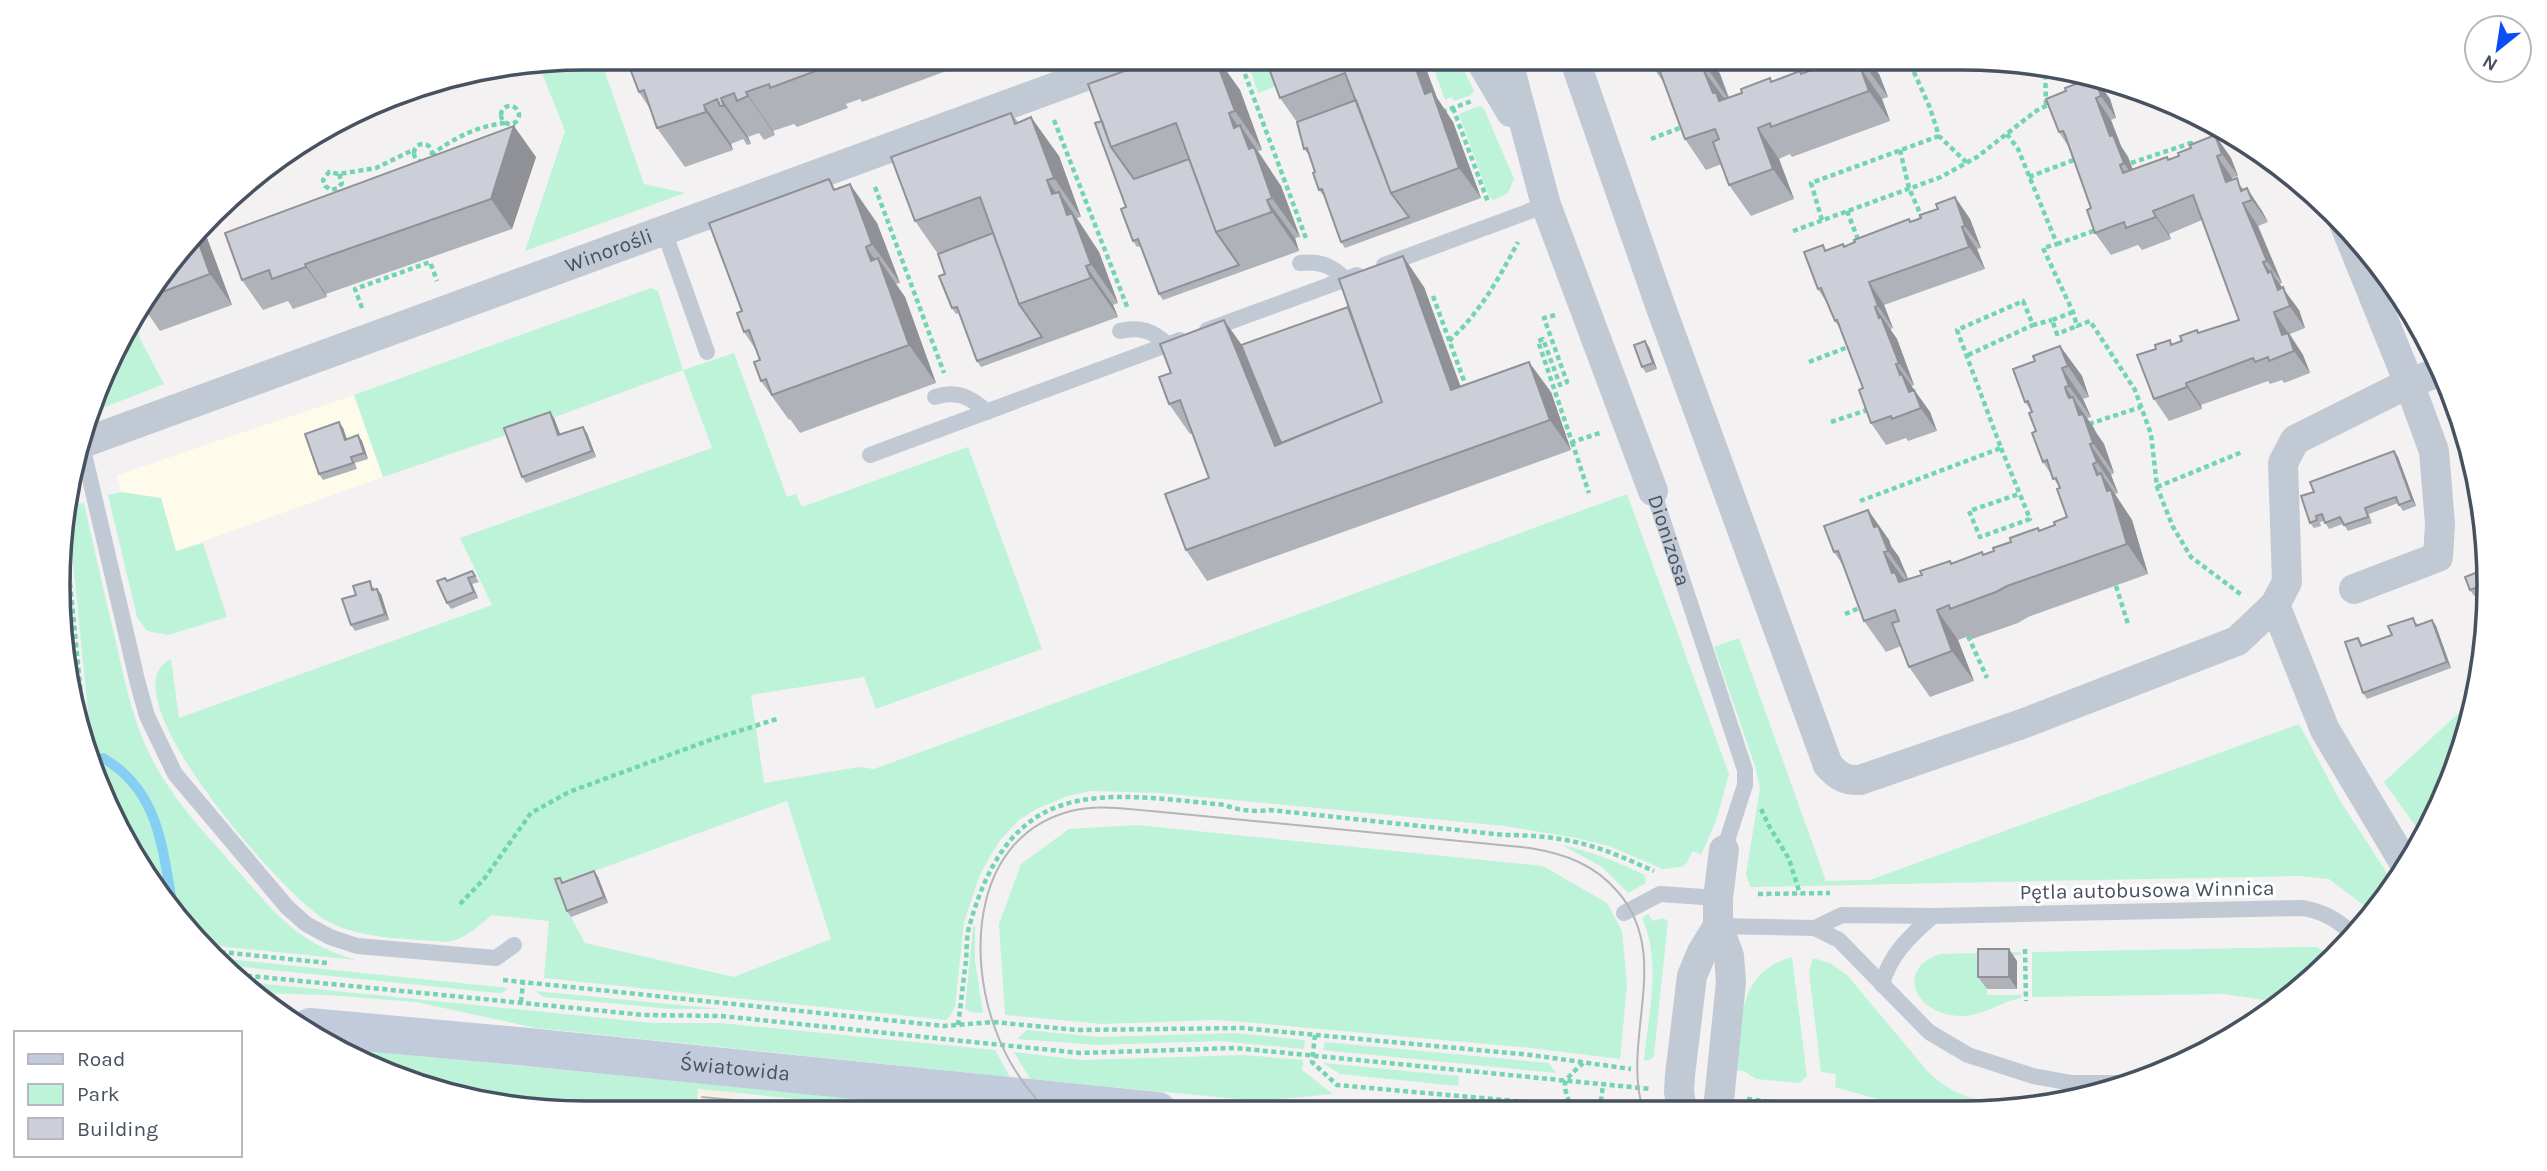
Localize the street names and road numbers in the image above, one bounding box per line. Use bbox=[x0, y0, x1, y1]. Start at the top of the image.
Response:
street label: Winorośli bbox=[562, 224, 656, 278]
street label: Dionizosa bbox=[1643, 492, 1695, 589]
street label: Pętla autobusowa Winnica bbox=[2019, 876, 2275, 904]
street label: Światowida bbox=[679, 1051, 791, 1086]

